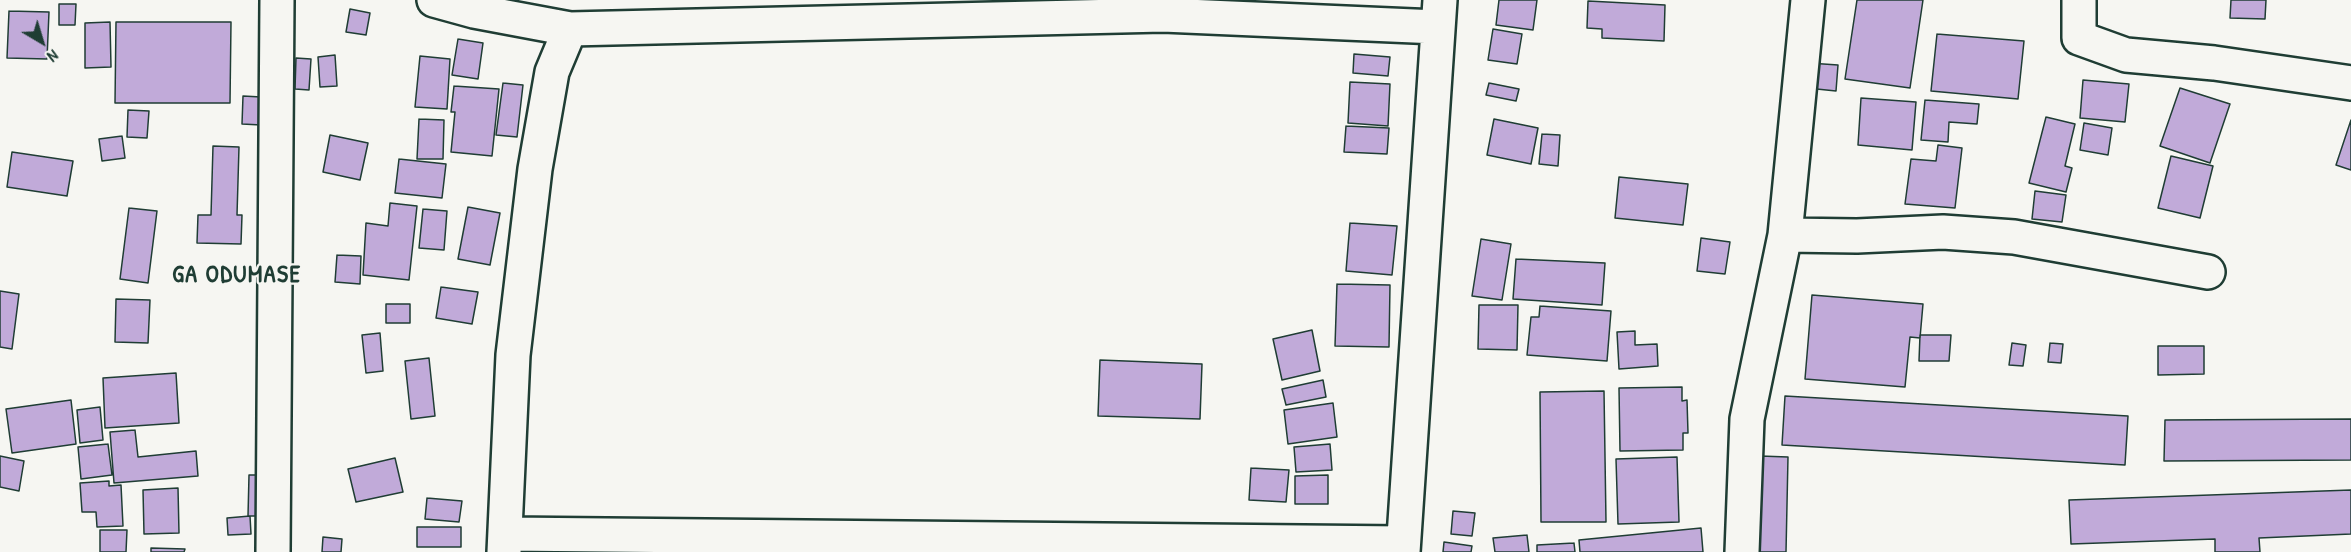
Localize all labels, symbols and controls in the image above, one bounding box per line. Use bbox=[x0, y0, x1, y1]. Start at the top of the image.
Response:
north arrow bbox=[12, 12, 72, 72]
text: N bbox=[43, 45, 63, 67]
district label: GA ODUMASE bbox=[172, 262, 302, 290]

